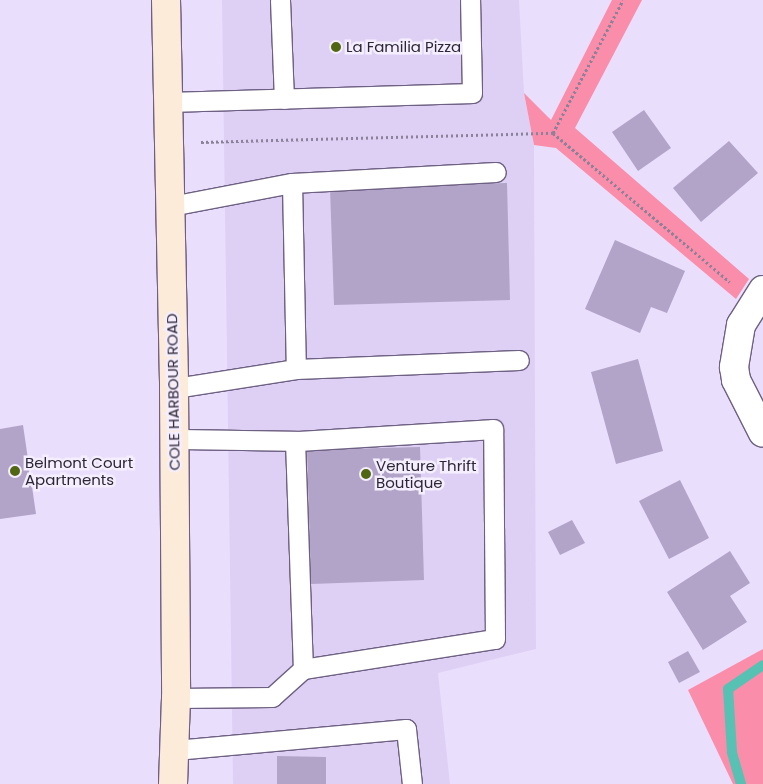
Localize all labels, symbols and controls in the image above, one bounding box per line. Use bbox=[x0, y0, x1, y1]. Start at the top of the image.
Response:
place label: La Familia Pizza bbox=[346, 38, 461, 56]
marker: La Familia Pizza bbox=[330, 41, 342, 53]
street label: COLE HARBOUR ROAD bbox=[163, 313, 183, 471]
place label: Belmont Court Apartments bbox=[25, 453, 133, 488]
place label: Venture Thrift Boutique bbox=[376, 456, 476, 491]
marker: Belmont Court Apartments bbox=[9, 465, 21, 477]
marker: Venture Thrift Boutique bbox=[360, 468, 372, 480]

